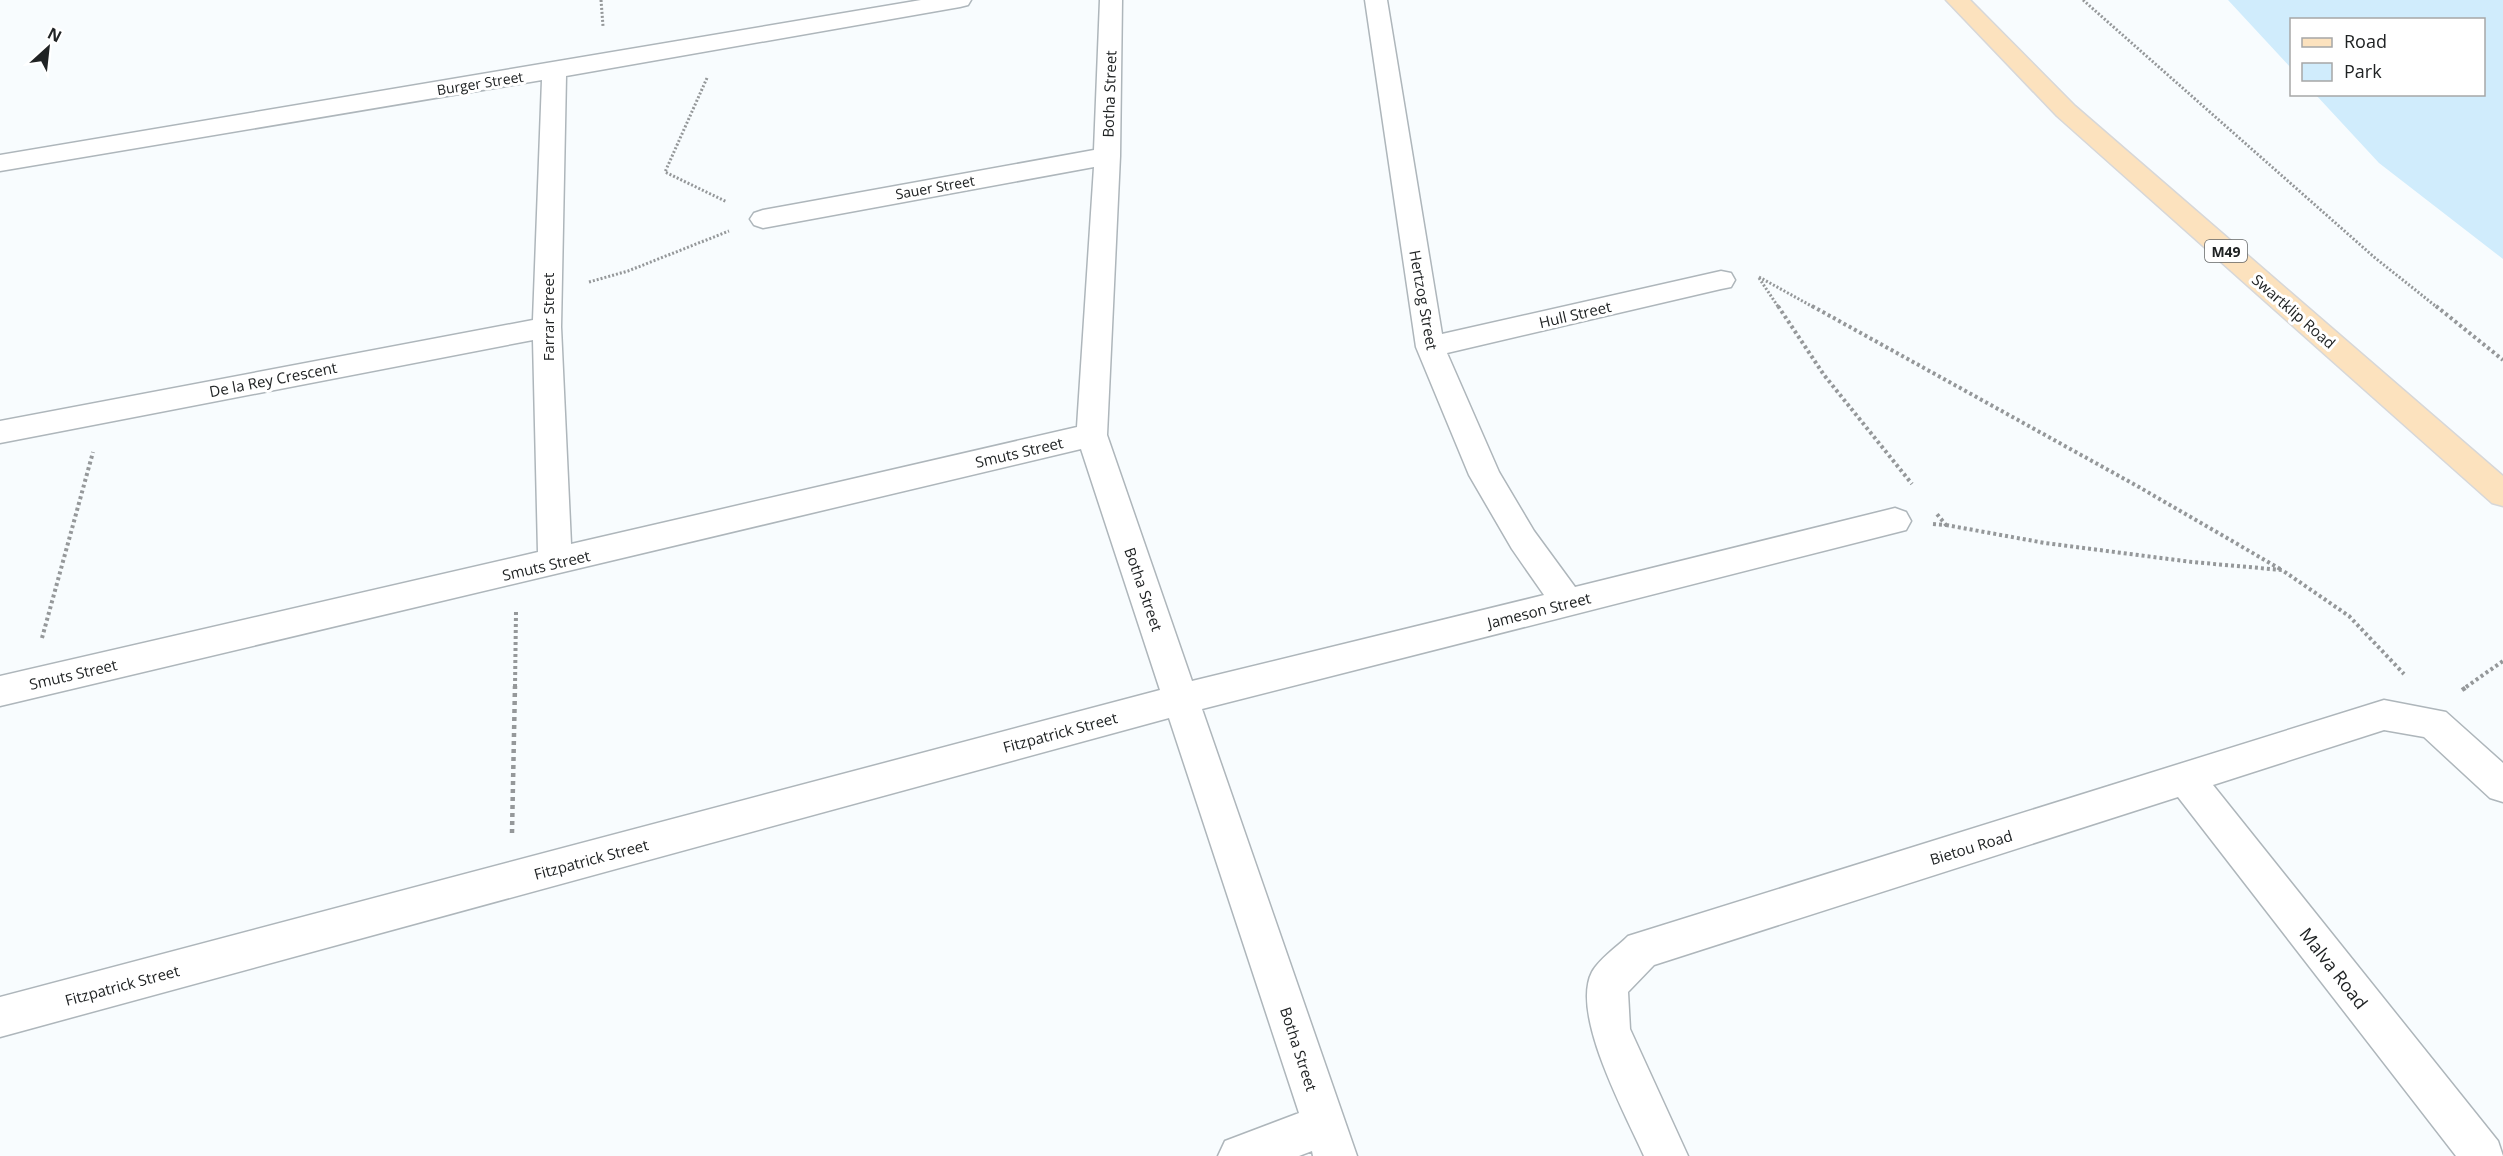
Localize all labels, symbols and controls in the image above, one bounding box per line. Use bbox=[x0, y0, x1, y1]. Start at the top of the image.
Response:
north arrow bbox=[18, 18, 78, 78]
legend bbox=[2290, 18, 2485, 96]
text: N bbox=[44, 22, 66, 47]
text: Road bbox=[2344, 29, 2387, 53]
street label: Botha Street bbox=[1097, 50, 1121, 138]
text: Park bbox=[2344, 59, 2382, 83]
street label: Burger Street bbox=[435, 67, 525, 99]
street label: Sauer Street bbox=[894, 171, 976, 203]
road number: M49 bbox=[2205, 240, 2247, 262]
street label: Hertzog Street bbox=[1405, 249, 1443, 351]
street label: Swartklip Road bbox=[2248, 269, 2340, 353]
street label: Farrar Street bbox=[538, 273, 558, 361]
street label: Hull Street bbox=[1537, 296, 1613, 332]
street label: De la Rey Crescent bbox=[207, 357, 339, 401]
street label: Smuts Street bbox=[973, 432, 1065, 472]
street label: Botha Street bbox=[1120, 544, 1168, 634]
street label: Smuts Street bbox=[500, 545, 592, 585]
street label: Jameson Street bbox=[1483, 587, 1593, 633]
street label: Smuts Street bbox=[27, 654, 119, 694]
street label: Fitzpatrick Street bbox=[1001, 707, 1119, 757]
street label: Bietou Road bbox=[1927, 825, 2015, 869]
street label: Fitzpatrick Street bbox=[532, 834, 650, 884]
street label: Malva Road bbox=[2295, 922, 2373, 1014]
street label: Fitzpatrick Street bbox=[63, 960, 181, 1010]
street label: Botha Street bbox=[1276, 1004, 1322, 1094]

